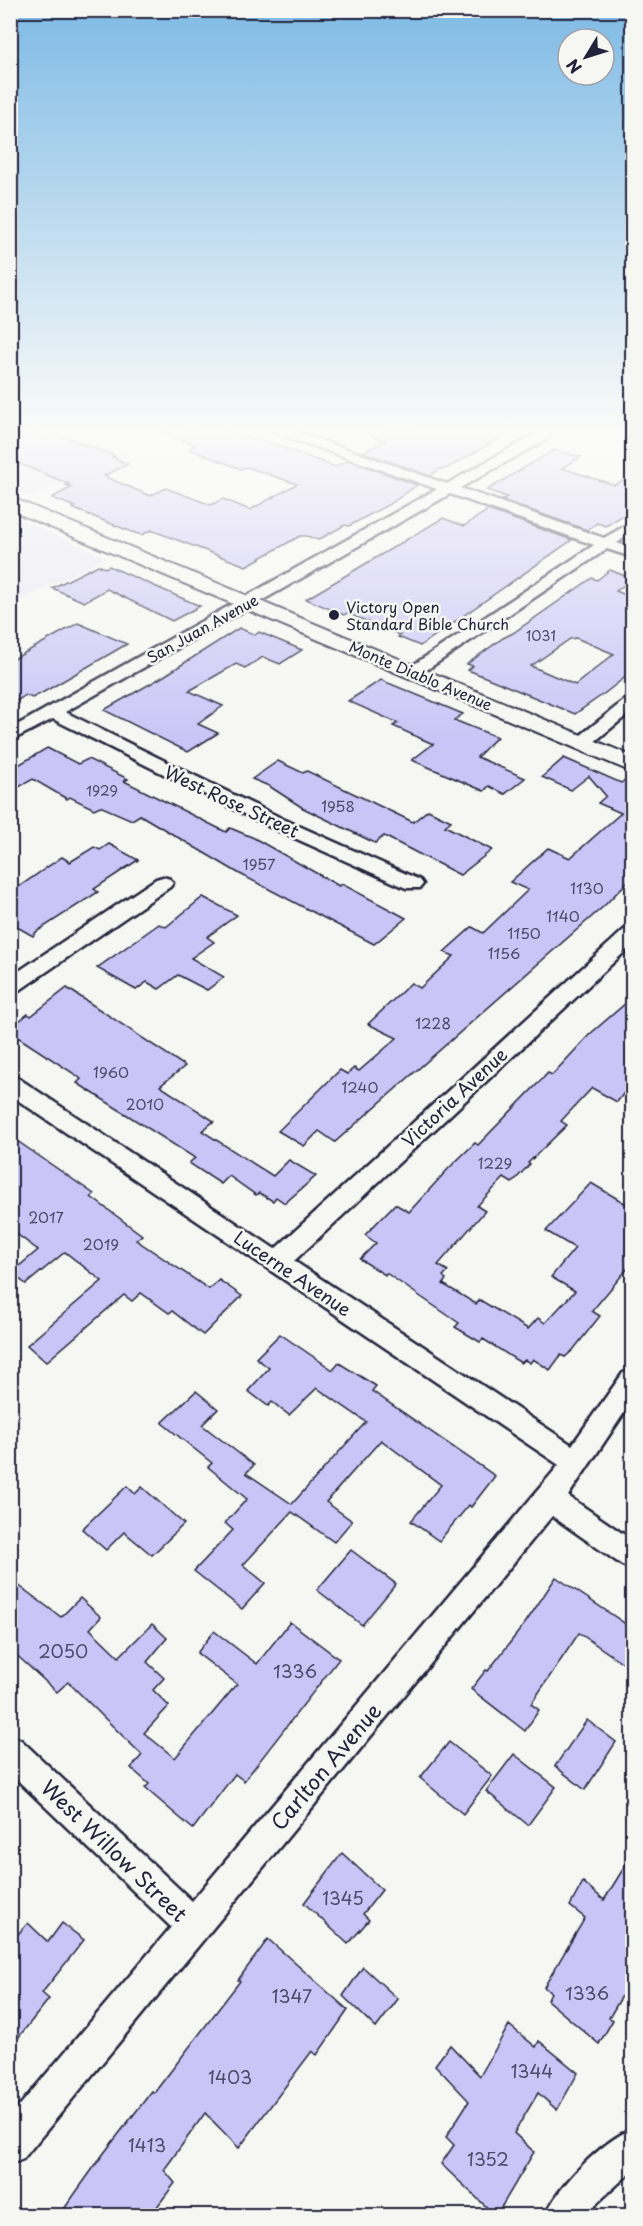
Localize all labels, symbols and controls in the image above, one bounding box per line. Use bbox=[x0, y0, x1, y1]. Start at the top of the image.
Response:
north arrow bbox=[556, 27, 616, 87]
text: N bbox=[560, 54, 587, 79]
street label: San Juan Avenue bbox=[142, 588, 262, 668]
place label: Victory Open Standard Bible Church bbox=[346, 595, 509, 635]
marker: Victory Open Standard Bible Church bbox=[327, 608, 341, 622]
house number: 1031 bbox=[526, 625, 556, 646]
street label: Monte Diablo Avenue bbox=[346, 634, 496, 716]
street label: West Rose Street bbox=[160, 758, 304, 844]
house number: 1929 bbox=[86, 780, 118, 801]
house number: 1958 bbox=[321, 794, 355, 817]
house number: 1957 bbox=[243, 852, 276, 875]
house number: 1130 bbox=[570, 876, 604, 899]
house number: 1140 bbox=[546, 904, 580, 927]
house number: 1150 bbox=[507, 921, 541, 944]
house number: 1156 bbox=[488, 941, 520, 964]
house number: 1228 bbox=[415, 1011, 451, 1034]
street label: Victoria Avenue bbox=[395, 1041, 513, 1153]
house number: 1960 bbox=[93, 1060, 129, 1083]
house number: 1240 bbox=[342, 1075, 379, 1098]
house number: 2010 bbox=[126, 1092, 164, 1115]
house number: 1229 bbox=[478, 1151, 512, 1174]
house number: 2017 bbox=[28, 1205, 64, 1228]
street label: Lucerne Avenue bbox=[229, 1224, 357, 1322]
house number: 2019 bbox=[83, 1232, 119, 1255]
house number: 2050 bbox=[38, 1637, 88, 1664]
house number: 1336 bbox=[273, 1657, 317, 1684]
street label: Carlton Avenue bbox=[262, 1695, 388, 1837]
street label: West Willow Street bbox=[34, 1771, 196, 1929]
house number: 1345 bbox=[322, 1884, 364, 1911]
house number: 1336 bbox=[565, 1979, 609, 2006]
house number: 1347 bbox=[272, 1982, 312, 2009]
house number: 1344 bbox=[511, 2057, 553, 2084]
house number: 1403 bbox=[208, 2063, 252, 2090]
house number: 1413 bbox=[128, 2131, 166, 2158]
house number: 1352 bbox=[467, 2145, 509, 2172]

